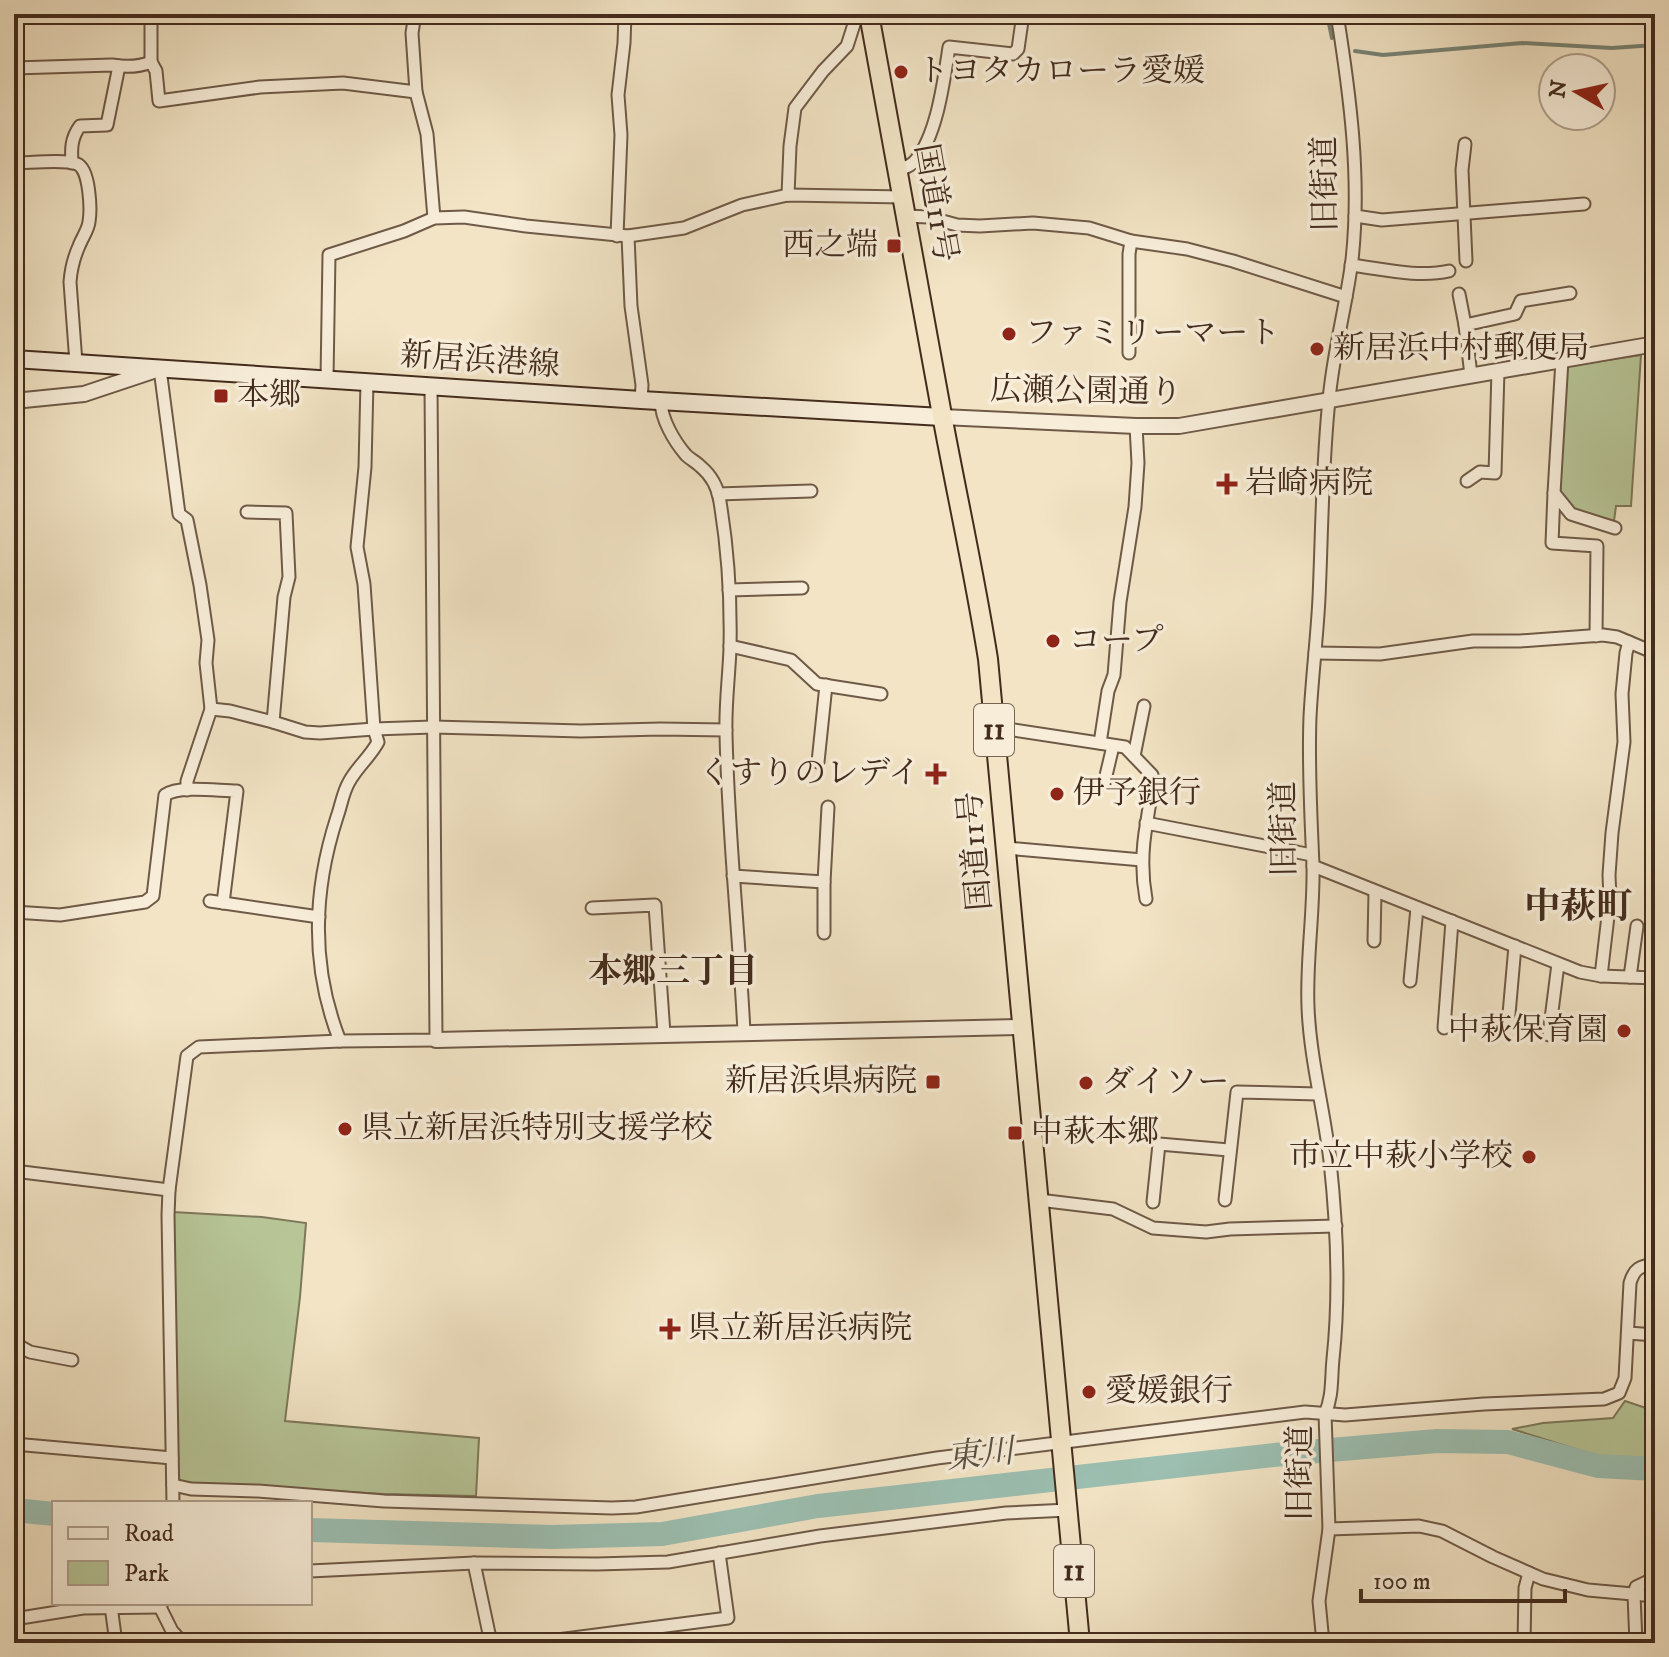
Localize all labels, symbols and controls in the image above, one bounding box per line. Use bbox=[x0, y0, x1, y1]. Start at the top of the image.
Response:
place label: トヨタカローラ愛媛 bbox=[917, 52, 1205, 92]
north arrow bbox=[1537, 52, 1617, 132]
marker: トヨタカローラ愛媛 bbox=[892, 63, 910, 81]
text: N bbox=[1544, 78, 1573, 100]
street label: 旧街道 bbox=[1305, 136, 1347, 232]
street label: 国道11号 bbox=[905, 141, 965, 265]
place label: 西之端 bbox=[782, 226, 878, 266]
marker: 西之端 bbox=[885, 237, 903, 255]
place label: ファミリーマート bbox=[1025, 314, 1280, 354]
marker: ファミリーマート bbox=[1000, 325, 1018, 343]
place label: 新居浜中村郵便局 bbox=[1333, 329, 1589, 369]
street label: 新居浜港線 bbox=[399, 335, 561, 387]
marker: 新居浜中村郵便局 bbox=[1308, 340, 1326, 358]
street label: 広瀬公園通り bbox=[990, 370, 1182, 414]
place label: 本郷 bbox=[237, 376, 301, 416]
marker: 本郷 bbox=[212, 387, 230, 405]
place label: 岩崎病院 bbox=[1245, 464, 1373, 504]
marker: 岩崎病院 bbox=[1216, 473, 1238, 495]
place label: コープ bbox=[1069, 621, 1163, 661]
marker: コープ bbox=[1044, 632, 1062, 650]
road number: 11 bbox=[974, 704, 1014, 756]
place label: くすりのレデイ bbox=[698, 754, 920, 794]
marker: くすりのレデイ bbox=[927, 765, 945, 783]
place label: 伊予銀行 bbox=[1073, 774, 1201, 814]
street label: 旧街道 bbox=[1264, 781, 1306, 877]
marker: 伊予銀行 bbox=[1048, 785, 1066, 803]
street label: 国道11号 bbox=[951, 790, 1001, 912]
district label: 中萩町 bbox=[1524, 885, 1632, 930]
district label: 本郷三丁目 bbox=[588, 951, 758, 993]
place label: 中萩保育園 bbox=[1448, 1011, 1608, 1051]
marker: 中萩保育園 bbox=[1615, 1022, 1633, 1040]
place label: 新居浜県病院 bbox=[725, 1062, 917, 1102]
place label: ダイソー bbox=[1102, 1063, 1229, 1103]
marker: 新居浜県病院 bbox=[924, 1073, 942, 1091]
marker: ダイソー bbox=[1077, 1074, 1095, 1092]
place label: 県立新居浜特別支援学校 bbox=[361, 1109, 713, 1149]
place label: 中萩本郷 bbox=[1031, 1113, 1159, 1153]
marker: 県立新居浜特別支援学校 bbox=[336, 1120, 354, 1138]
marker: 中萩本郷 bbox=[1006, 1124, 1024, 1142]
place label: 市立中萩小学校 bbox=[1289, 1137, 1513, 1177]
marker: 市立中萩小学校 bbox=[1520, 1148, 1538, 1166]
place label: 県立新居浜病院 bbox=[688, 1309, 912, 1349]
marker: 県立新居浜病院 bbox=[659, 1318, 681, 1340]
place label: 愛媛銀行 bbox=[1105, 1372, 1233, 1412]
marker: 愛媛銀行 bbox=[1080, 1383, 1098, 1401]
street label: 旧街道 bbox=[1281, 1425, 1321, 1521]
water label: 東川 bbox=[944, 1430, 1020, 1479]
legend bbox=[52, 1501, 312, 1605]
text: Road bbox=[124, 1519, 174, 1549]
road number: 11 bbox=[1054, 1545, 1094, 1597]
scale bar bbox=[1361, 1553, 1565, 1603]
text: Park bbox=[124, 1559, 169, 1589]
text: 100 m bbox=[1373, 1567, 1431, 1597]

